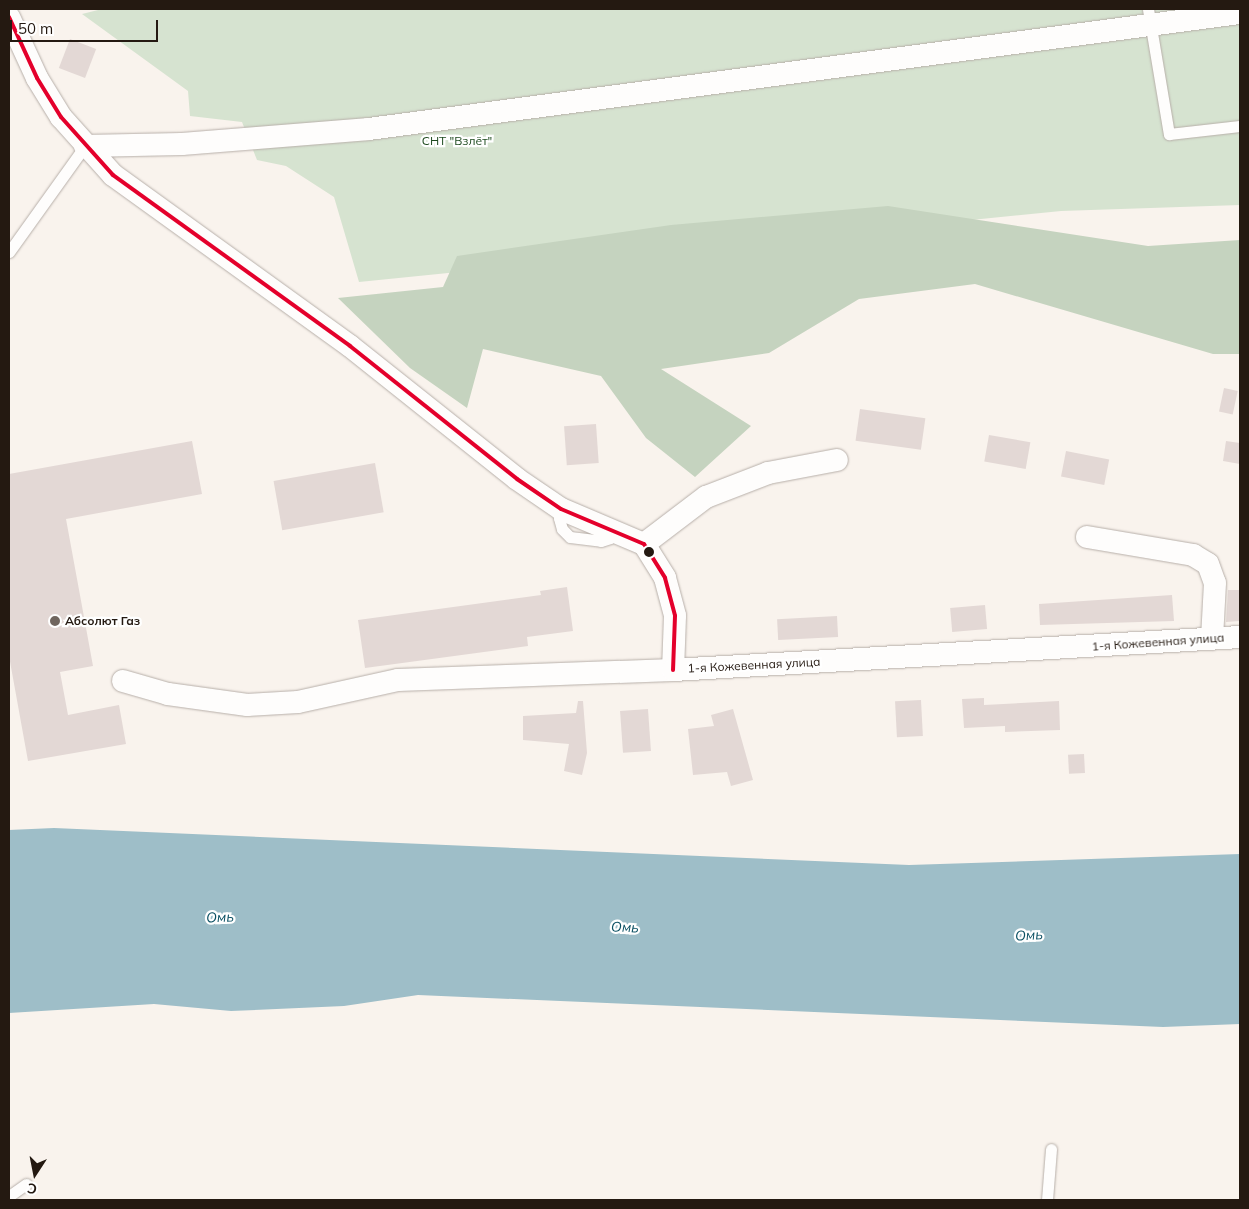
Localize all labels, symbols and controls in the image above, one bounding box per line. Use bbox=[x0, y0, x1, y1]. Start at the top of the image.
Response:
scale bar bbox=[12, 10, 160, 42]
text: 50 m bbox=[18, 19, 53, 38]
park label: СНТ "Взлёт" bbox=[422, 134, 492, 148]
unlabelled marker bbox=[644, 547, 654, 557]
place label: Абсолют Газ bbox=[65, 614, 140, 628]
marker: Абсолют Газ bbox=[49, 615, 61, 627]
street label: 1-я Кожевенная улица bbox=[1091, 630, 1225, 654]
street label: 1-я Кожевенная улица bbox=[687, 654, 821, 676]
water label: Омь bbox=[206, 908, 234, 926]
water label: Омь bbox=[611, 918, 639, 936]
water label: Омь bbox=[1015, 926, 1043, 944]
north arrow bbox=[10, 1149, 60, 1199]
text: С bbox=[26, 1179, 39, 1198]

